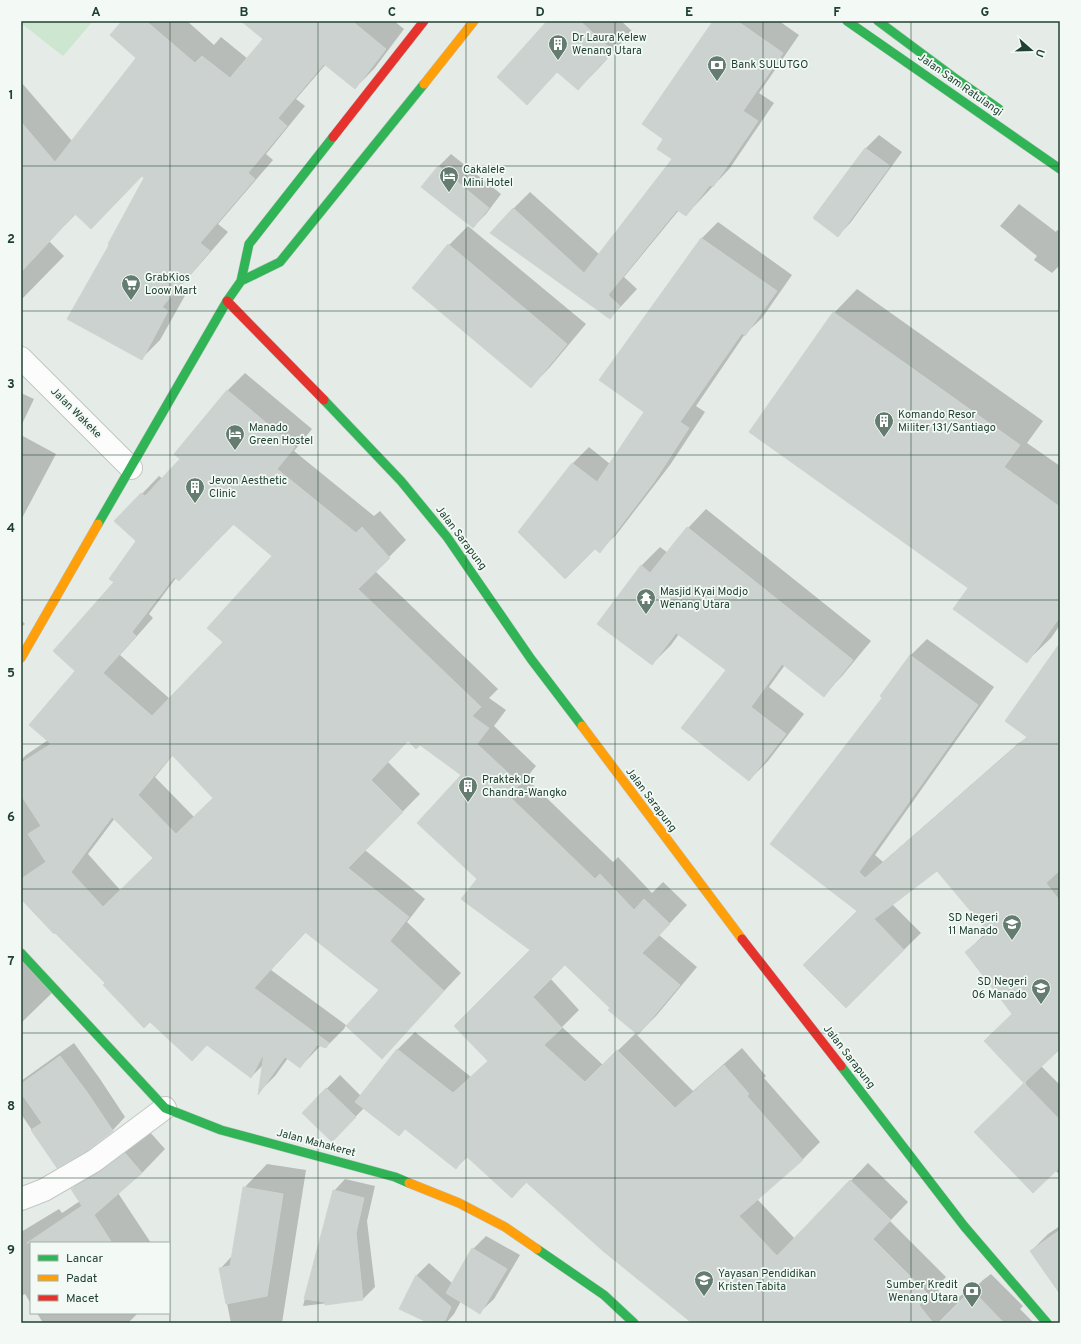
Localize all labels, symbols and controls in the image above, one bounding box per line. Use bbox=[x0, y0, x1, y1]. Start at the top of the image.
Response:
text: A bbox=[91, 5, 101, 21]
text: B bbox=[240, 5, 249, 21]
text: C bbox=[388, 5, 396, 21]
text: D bbox=[535, 5, 545, 21]
text: E bbox=[685, 5, 693, 21]
text: F bbox=[833, 5, 841, 21]
text: G bbox=[981, 5, 990, 21]
north arrow bbox=[1011, 30, 1051, 70]
place label: Dr Laura Kelew Wenang Utara bbox=[572, 31, 647, 58]
building icon: Dr Laura Kelew Wenang Utara bbox=[547, 33, 569, 61]
text: U bbox=[1032, 47, 1047, 59]
street label: Jalan Sam Ratulangi bbox=[915, 50, 1005, 120]
bank icon: Bank SULUTGO bbox=[706, 54, 728, 82]
place label: Bank SULUTGO bbox=[731, 58, 808, 72]
text: 1 bbox=[8, 88, 14, 104]
place label: Cakalele Mini Hotel bbox=[463, 163, 513, 190]
hotel icon: Cakalele Mini Hotel bbox=[438, 165, 460, 193]
text: 2 bbox=[7, 232, 15, 248]
place label: GrabKios Loow Mart bbox=[145, 271, 197, 298]
supermarket icon: GrabKios Loow Mart bbox=[120, 273, 142, 301]
text: 3 bbox=[7, 377, 15, 393]
street label: Jalan Wakeke bbox=[47, 384, 105, 442]
place label: Komando Resor Militer 131/Santiago bbox=[898, 408, 996, 435]
building icon: Komando Resor Militer 131/Santiago bbox=[873, 410, 895, 438]
place label: Manado Green Hostel bbox=[249, 421, 313, 448]
hotel icon: Manado Green Hostel bbox=[224, 423, 246, 451]
place label: Jevon Aesthetic Clinic bbox=[209, 474, 287, 501]
building icon: Jevon Aesthetic Clinic bbox=[184, 476, 206, 504]
street label: Jalan Sarapung bbox=[432, 503, 490, 573]
text: 4 bbox=[7, 521, 15, 537]
place label: Masjid Kyai Modjo Wenang Utara bbox=[660, 585, 748, 612]
temple icon: Masjid Kyai Modjo Wenang Utara bbox=[635, 587, 657, 615]
text: 5 bbox=[7, 666, 15, 682]
street label: Jalan Sarapung bbox=[622, 765, 680, 835]
place label: Praktek Dr Chandra-Wangko bbox=[482, 773, 567, 800]
building icon: Praktek Dr Chandra-Wangko bbox=[457, 775, 479, 803]
text: 6 bbox=[7, 810, 15, 826]
place label: SD Negeri 11 Manado bbox=[948, 911, 998, 938]
school or university icon: SD Negeri 11 Manado bbox=[1001, 913, 1023, 941]
text: 7 bbox=[8, 954, 15, 970]
place label: SD Negeri 06 Manado bbox=[972, 975, 1027, 1002]
school or university icon: SD Negeri 06 Manado bbox=[1030, 977, 1052, 1005]
street label: Jalan Sarapung bbox=[820, 1022, 878, 1092]
text: 8 bbox=[7, 1099, 15, 1115]
street label: Jalan Mahakeret bbox=[275, 1126, 357, 1160]
legend bbox=[30, 1242, 170, 1314]
text: 9 bbox=[7, 1243, 15, 1259]
text: Lancar bbox=[66, 1251, 103, 1267]
place label: Yayasan Pendidikan Kristen Tabita bbox=[718, 1267, 816, 1294]
school or university icon: Yayasan Pendidikan Kristen Tabita bbox=[693, 1269, 715, 1297]
text: Padat bbox=[66, 1271, 97, 1287]
place label: Sumber Kredit Wenang Utara bbox=[886, 1278, 958, 1305]
bank icon: Sumber Kredit Wenang Utara bbox=[961, 1280, 983, 1308]
text: Macet bbox=[66, 1291, 99, 1307]

